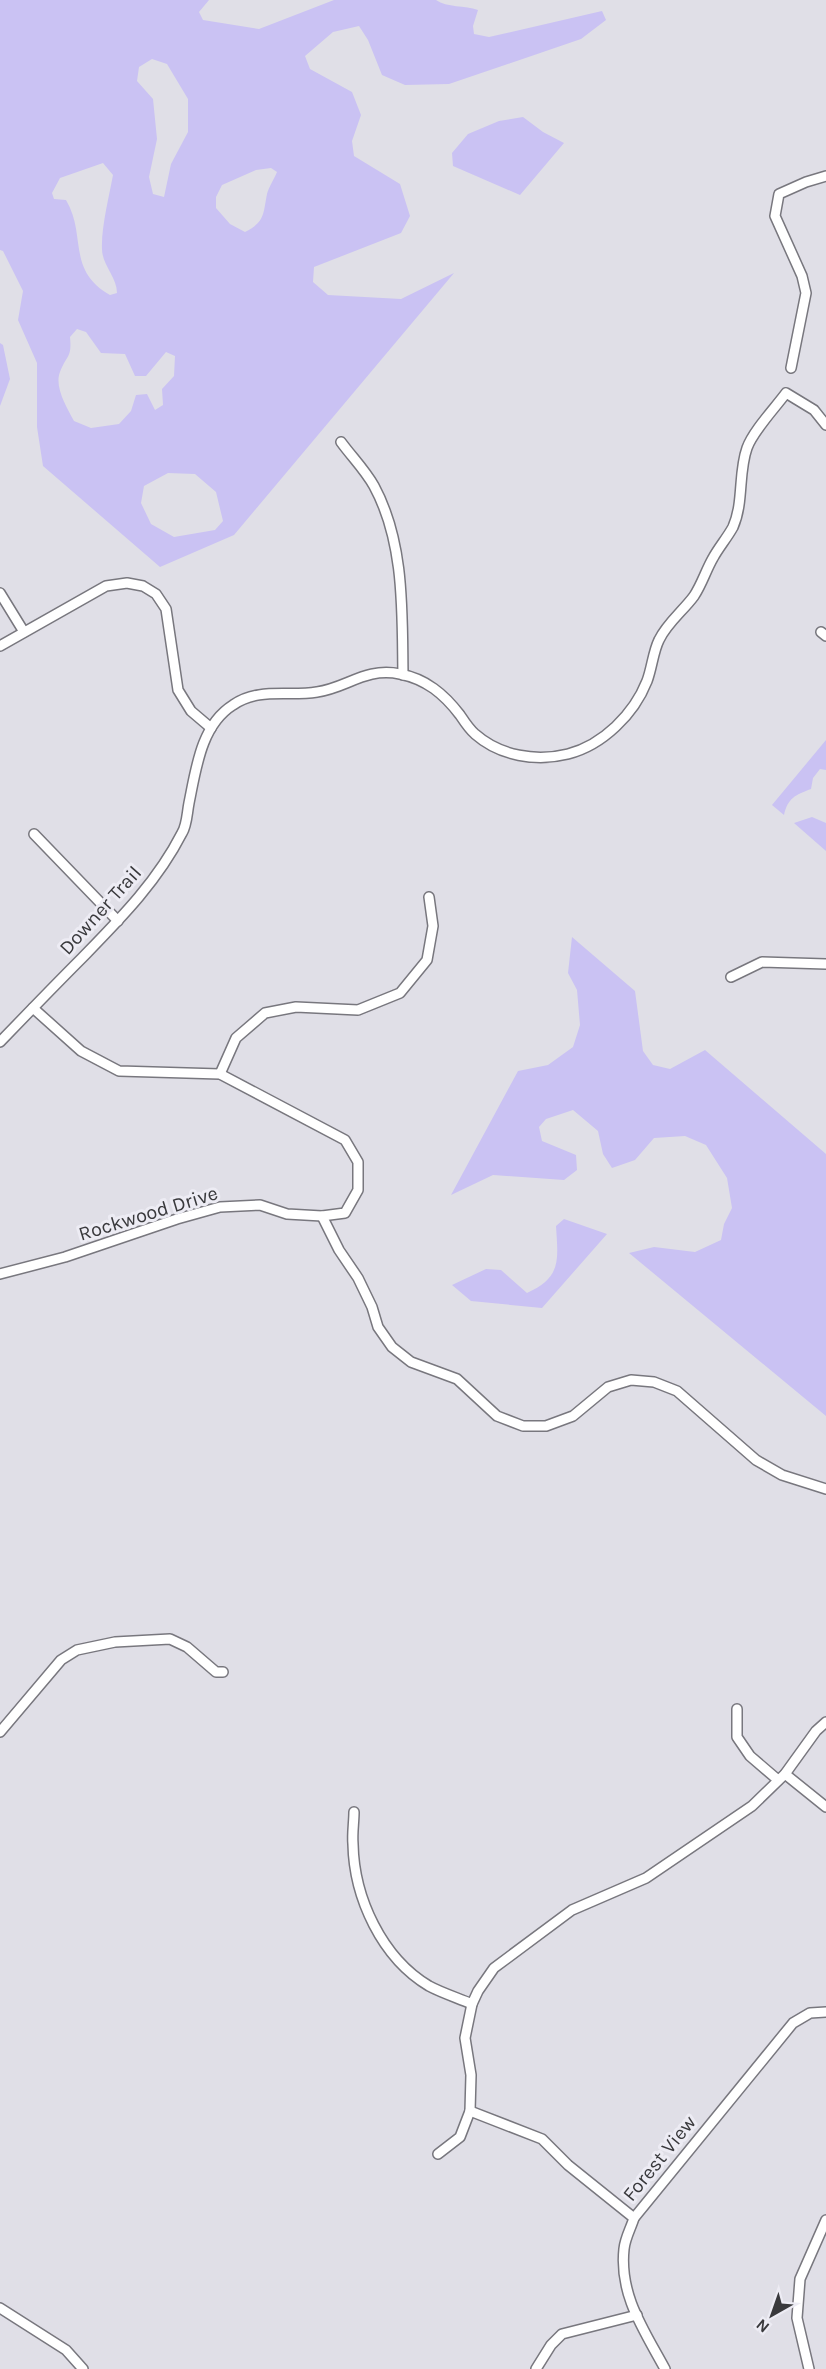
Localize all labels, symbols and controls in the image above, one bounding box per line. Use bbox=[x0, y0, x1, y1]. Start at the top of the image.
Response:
street label: Downer Trail bbox=[55, 861, 146, 959]
street label: Rockwood Drive bbox=[76, 1181, 221, 1246]
street label: Forest View bbox=[618, 2111, 701, 2206]
north arrow bbox=[742, 2285, 802, 2345]
text: N bbox=[752, 2315, 773, 2337]

